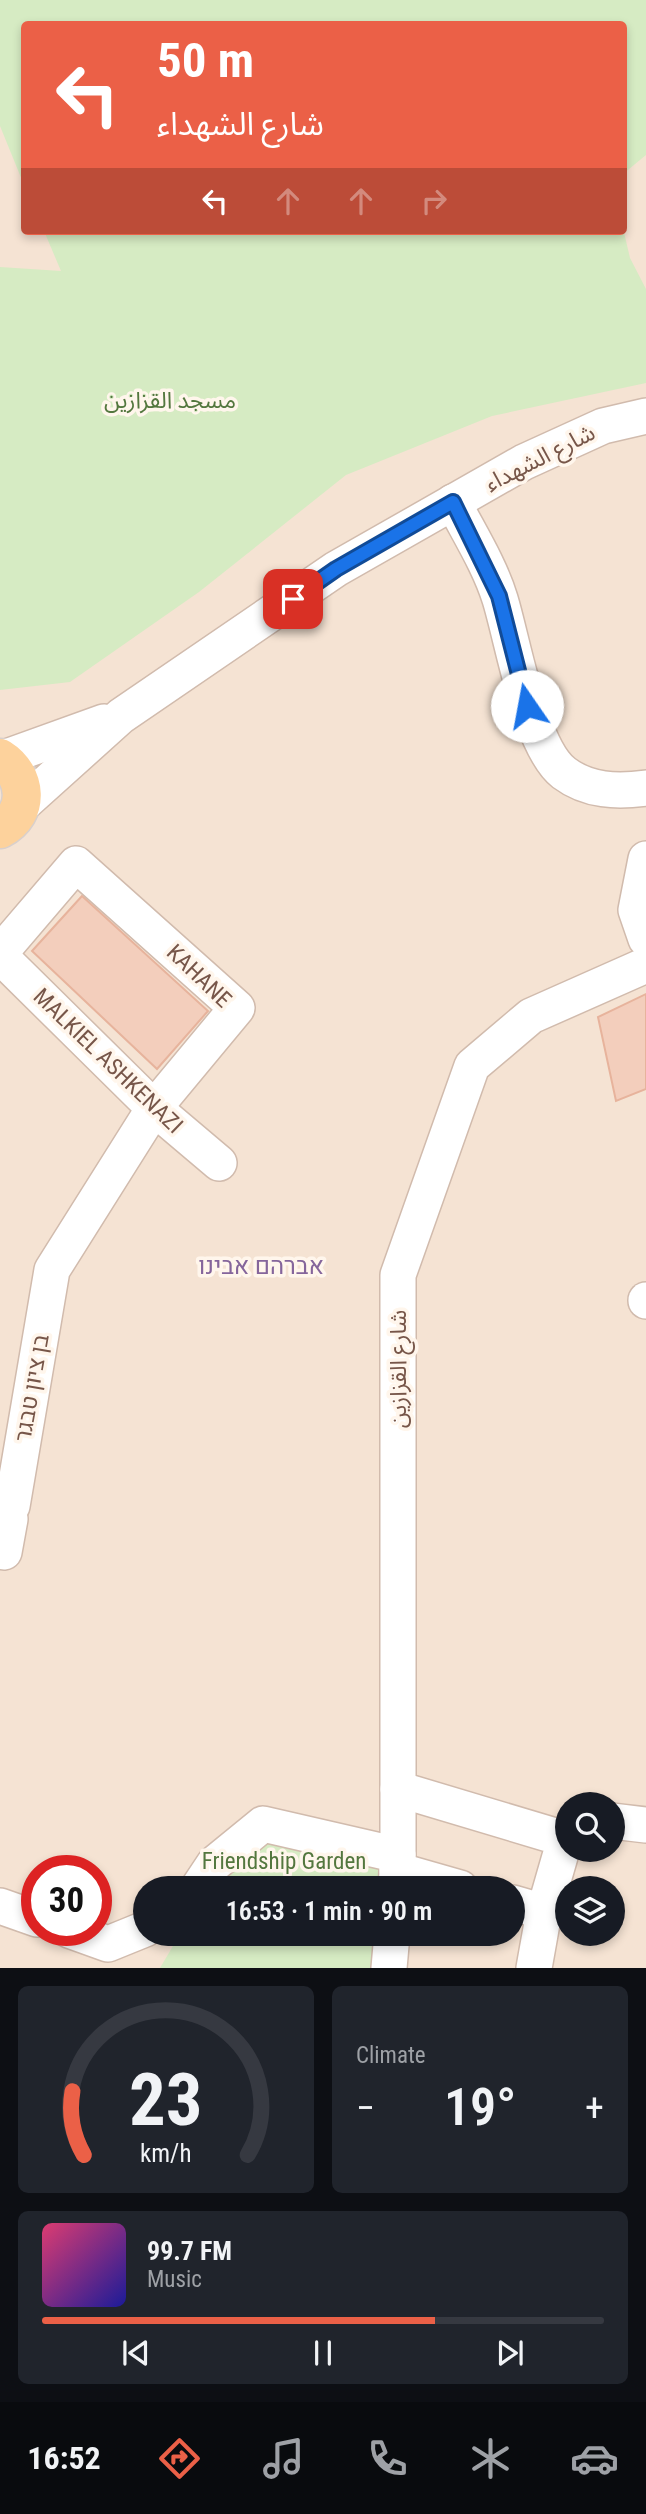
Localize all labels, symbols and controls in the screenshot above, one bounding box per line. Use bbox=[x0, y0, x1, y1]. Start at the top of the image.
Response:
text: 50 m bbox=[157, 32, 254, 89]
icon: left bbox=[42, 49, 133, 140]
text: شارع الشهداء bbox=[157, 105, 324, 143]
icon: left bbox=[196, 182, 234, 220]
icon: ahead bbox=[269, 182, 307, 220]
icon: ahead bbox=[342, 182, 380, 220]
icon: right bbox=[415, 182, 453, 220]
park label: مسجد القزازين bbox=[104, 387, 236, 414]
street label: شارع الشهداء bbox=[480, 419, 601, 500]
pin bbox=[263, 569, 323, 629]
icon: arrive bbox=[274, 580, 312, 618]
position arrow bbox=[490, 669, 564, 743]
street label: KAHANE bbox=[161, 939, 237, 1013]
street label: MALKIEL ASHKENAZI bbox=[28, 983, 188, 1139]
district label: אברהם אבינו bbox=[198, 1252, 324, 1280]
street label: شارع القزازين bbox=[385, 1310, 415, 1428]
street label: בן ציון טבגר bbox=[9, 1332, 55, 1444]
map controls bbox=[555, 1792, 625, 1946]
button: search bbox=[555, 1792, 625, 1862]
park label: Friendship Garden bbox=[202, 1848, 366, 1875]
speed limit sign: 30 bbox=[21, 1855, 112, 1946]
button: layers bbox=[555, 1876, 625, 1946]
text: 16:53 · 1 min · 90 m bbox=[226, 1896, 432, 1926]
text: Climate bbox=[356, 2042, 426, 2069]
text: 23 bbox=[129, 2058, 203, 2144]
text: 19° bbox=[444, 2077, 516, 2138]
text: − bbox=[356, 2086, 375, 2130]
text: + bbox=[585, 2086, 604, 2130]
text: km/h bbox=[140, 2139, 192, 2168]
text: 99.7 FM bbox=[147, 2236, 232, 2266]
text: Music bbox=[147, 2266, 202, 2293]
icon: previous bbox=[117, 2334, 155, 2372]
icon: pause bbox=[304, 2334, 342, 2372]
icon: next bbox=[491, 2334, 529, 2372]
icon: directions bbox=[155, 2434, 204, 2483]
icon: music bbox=[259, 2434, 308, 2483]
icon: phone bbox=[363, 2434, 412, 2483]
icon: climate bbox=[466, 2434, 515, 2483]
icon: car bbox=[570, 2434, 619, 2483]
text: 16:52 bbox=[27, 2439, 101, 2477]

